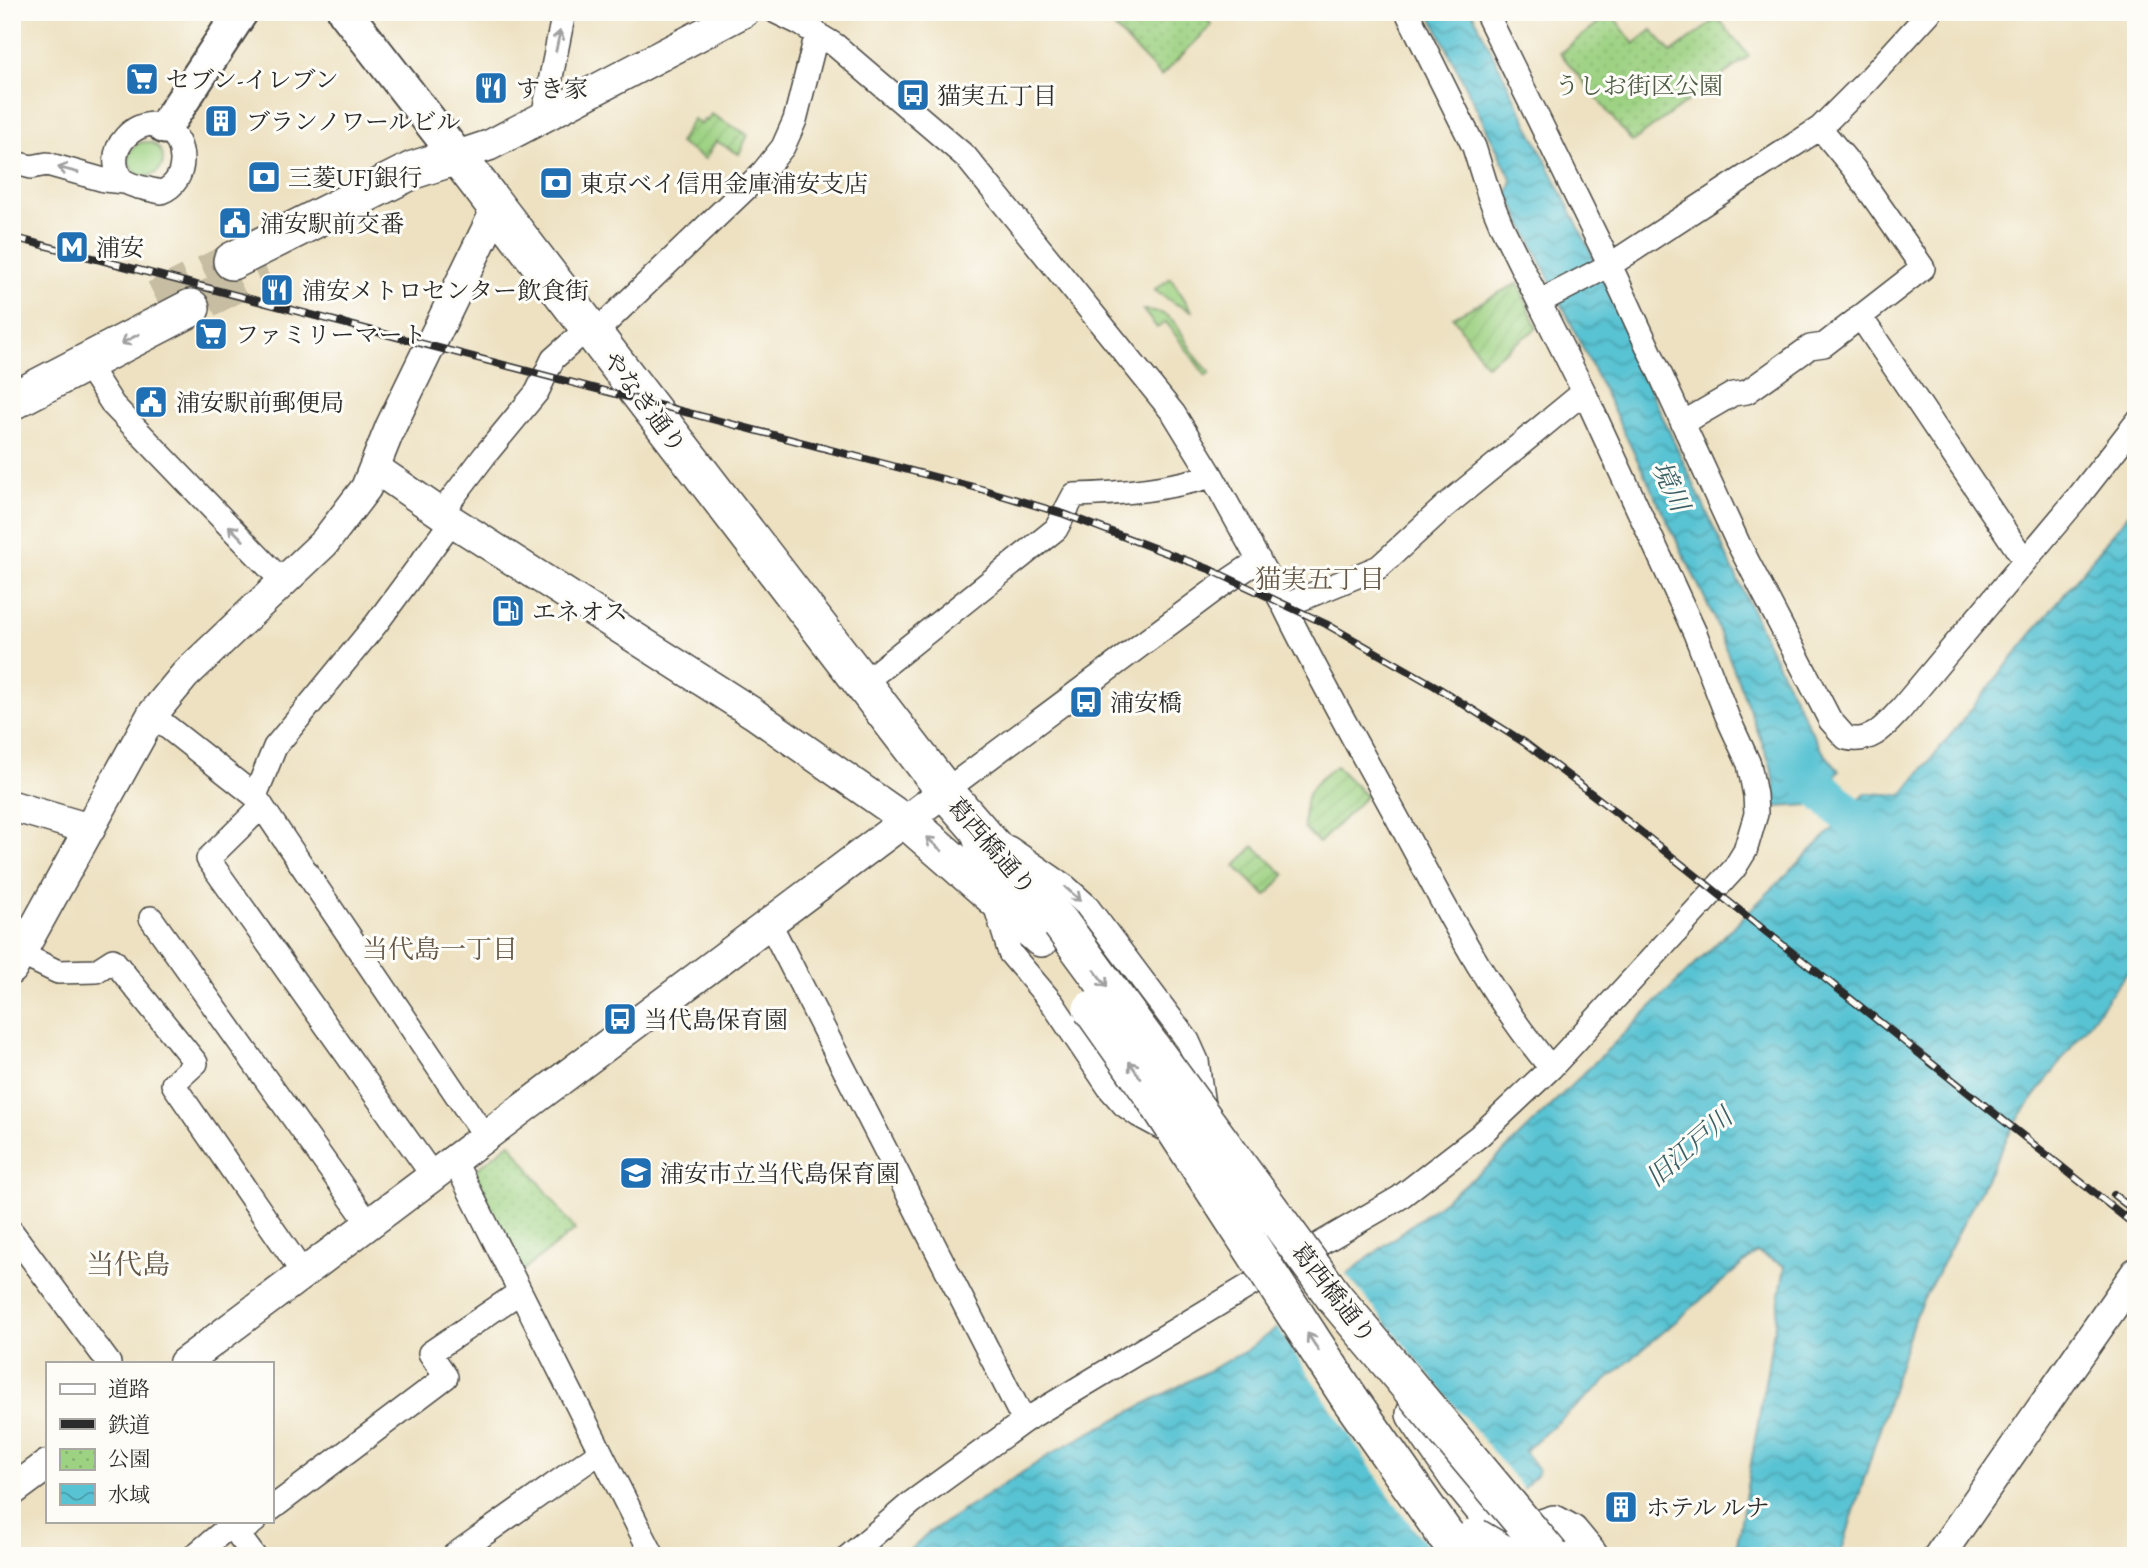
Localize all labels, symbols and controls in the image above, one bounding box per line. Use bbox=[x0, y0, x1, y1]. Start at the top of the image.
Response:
one-way arrow bbox=[551, 30, 565, 53]
supermarket icon: セブン-イレブン bbox=[123, 60, 161, 98]
place label: セブン-イレブン bbox=[166, 64, 339, 95]
restaurant icon: すき家 bbox=[472, 69, 510, 107]
park label: うしお街区公園 bbox=[1555, 70, 1723, 101]
place label: すき家 bbox=[516, 73, 588, 104]
bus stop icon: 猫実五丁目 bbox=[894, 76, 932, 114]
place label: 猫実五丁目 bbox=[937, 80, 1057, 111]
building icon: ブランノワールビル bbox=[202, 102, 240, 140]
place label: ブランノワールビル bbox=[246, 106, 461, 137]
bank icon: 三菱UFJ銀行 bbox=[245, 158, 283, 196]
place label: 三菱UFJ銀行 bbox=[288, 162, 422, 193]
one-way arrow bbox=[57, 163, 80, 176]
bank icon: 東京ベイ信用金庫浦安支店 bbox=[537, 164, 575, 202]
place label: 東京ベイ信用金庫浦安支店 bbox=[580, 168, 868, 199]
public building icon: 浦安駅前交番 bbox=[216, 204, 254, 242]
place label: 浦安駅前交番 bbox=[260, 208, 404, 239]
metro station icon: 浦安 bbox=[53, 228, 91, 266]
place label: 浦安 bbox=[96, 232, 144, 263]
restaurant icon: 浦安メトロセンター飲食街 bbox=[258, 271, 296, 309]
place label: 浦安メトロセンター飲食街 bbox=[302, 275, 589, 306]
supermarket icon: ファミリーマート bbox=[192, 315, 230, 353]
place label: ファミリーマート bbox=[235, 319, 427, 350]
one-way arrow bbox=[121, 333, 141, 347]
street label: やなぎ通り bbox=[597, 345, 693, 459]
public building icon: 浦安駅前郵便局 bbox=[132, 383, 170, 421]
place label: 浦安駅前郵便局 bbox=[176, 387, 344, 418]
water label: 境川 bbox=[1645, 455, 1699, 519]
one-way arrow bbox=[228, 524, 244, 542]
district label: 猫実五丁目 bbox=[1255, 562, 1385, 596]
fuel station icon: エネオス bbox=[489, 592, 527, 630]
place label: エネオス bbox=[532, 596, 628, 627]
bus stop icon: 浦安橋 bbox=[1067, 683, 1105, 721]
place label: 浦安橋 bbox=[1110, 687, 1182, 718]
street label: 葛西橋通り bbox=[941, 791, 1043, 901]
one-way arrow bbox=[926, 836, 944, 852]
one-way arrow bbox=[1064, 886, 1082, 902]
district label: 当代島一丁目 bbox=[362, 932, 518, 966]
one-way arrow bbox=[1094, 969, 1108, 988]
bus stop icon: 当代島保育園 bbox=[601, 1000, 639, 1038]
place label: 当代島保育園 bbox=[644, 1004, 788, 1035]
one-way arrow bbox=[1128, 1061, 1142, 1080]
water label: 旧江戸川 bbox=[1639, 1098, 1742, 1194]
school or university icon: 浦安市立当代島保育園 bbox=[617, 1154, 655, 1192]
place label: 浦安市立当代島保育園 bbox=[660, 1158, 900, 1189]
street label: 葛西橋通り bbox=[1285, 1236, 1383, 1350]
district label: 当代島 bbox=[86, 1246, 170, 1282]
one-way arrow bbox=[1305, 1333, 1319, 1353]
legend bbox=[46, 1362, 273, 1522]
text: 道路 bbox=[108, 1375, 150, 1402]
text: 鉄道 bbox=[108, 1411, 150, 1438]
text: 公園 bbox=[108, 1445, 150, 1472]
text: 水域 bbox=[108, 1481, 150, 1508]
building icon: ホテル ルナ bbox=[1602, 1488, 1640, 1526]
place label: ホテル ルナ bbox=[1646, 1492, 1770, 1523]

